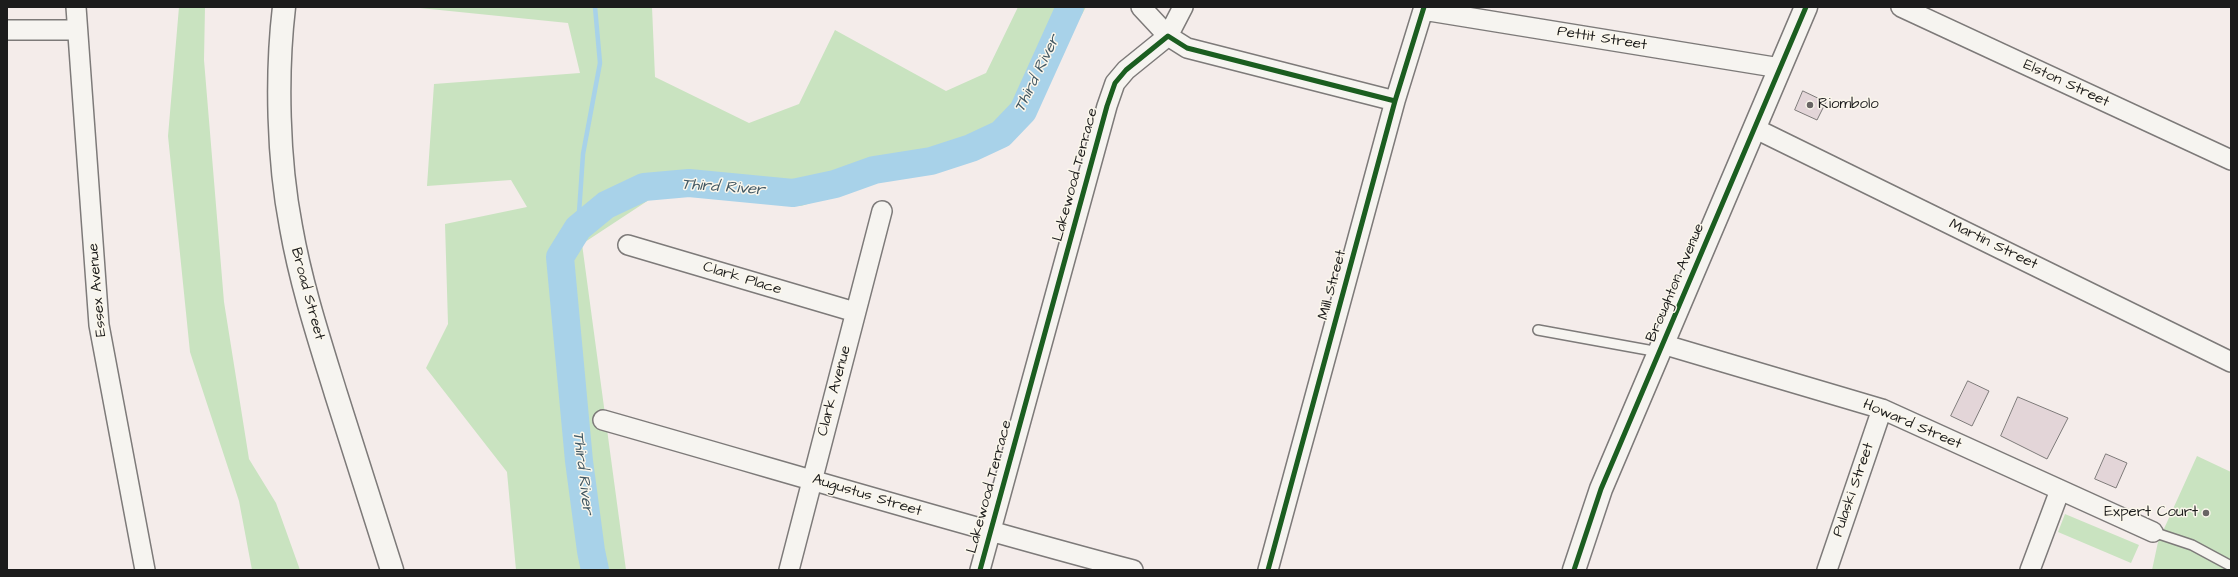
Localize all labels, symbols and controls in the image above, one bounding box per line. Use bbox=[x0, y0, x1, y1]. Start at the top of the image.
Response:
street label: Pettit Street bbox=[1556, 23, 1648, 55]
water label: Third River bbox=[1011, 32, 1065, 116]
street label: Elston Street bbox=[2020, 56, 2112, 112]
place label: Riombolo bbox=[1818, 96, 1879, 114]
marker: Riombolo bbox=[1805, 100, 1815, 110]
street label: Lakewood Terrace bbox=[1050, 106, 1102, 244]
water label: Third River bbox=[681, 176, 765, 200]
street label: Martin Street bbox=[1946, 216, 2040, 274]
street label: Broughton Avenue bbox=[1643, 221, 1709, 345]
street label: Essex Avenue bbox=[85, 242, 111, 338]
street label: Broad Street bbox=[286, 246, 328, 342]
street label: Mill Street bbox=[1315, 248, 1351, 322]
street label: Clark Place bbox=[701, 259, 783, 299]
street label: Clark Avenue bbox=[814, 344, 856, 438]
street label: Howard Street bbox=[1860, 396, 1964, 454]
street label: Lakewood Terrace bbox=[964, 418, 1016, 556]
water label: Third River bbox=[567, 430, 597, 516]
street label: Pulaski Street bbox=[1829, 441, 1879, 539]
street label: Augustus Street bbox=[810, 471, 924, 521]
place label: Expert Court bbox=[2104, 504, 2198, 522]
marker: Expert Court bbox=[2201, 508, 2211, 518]

